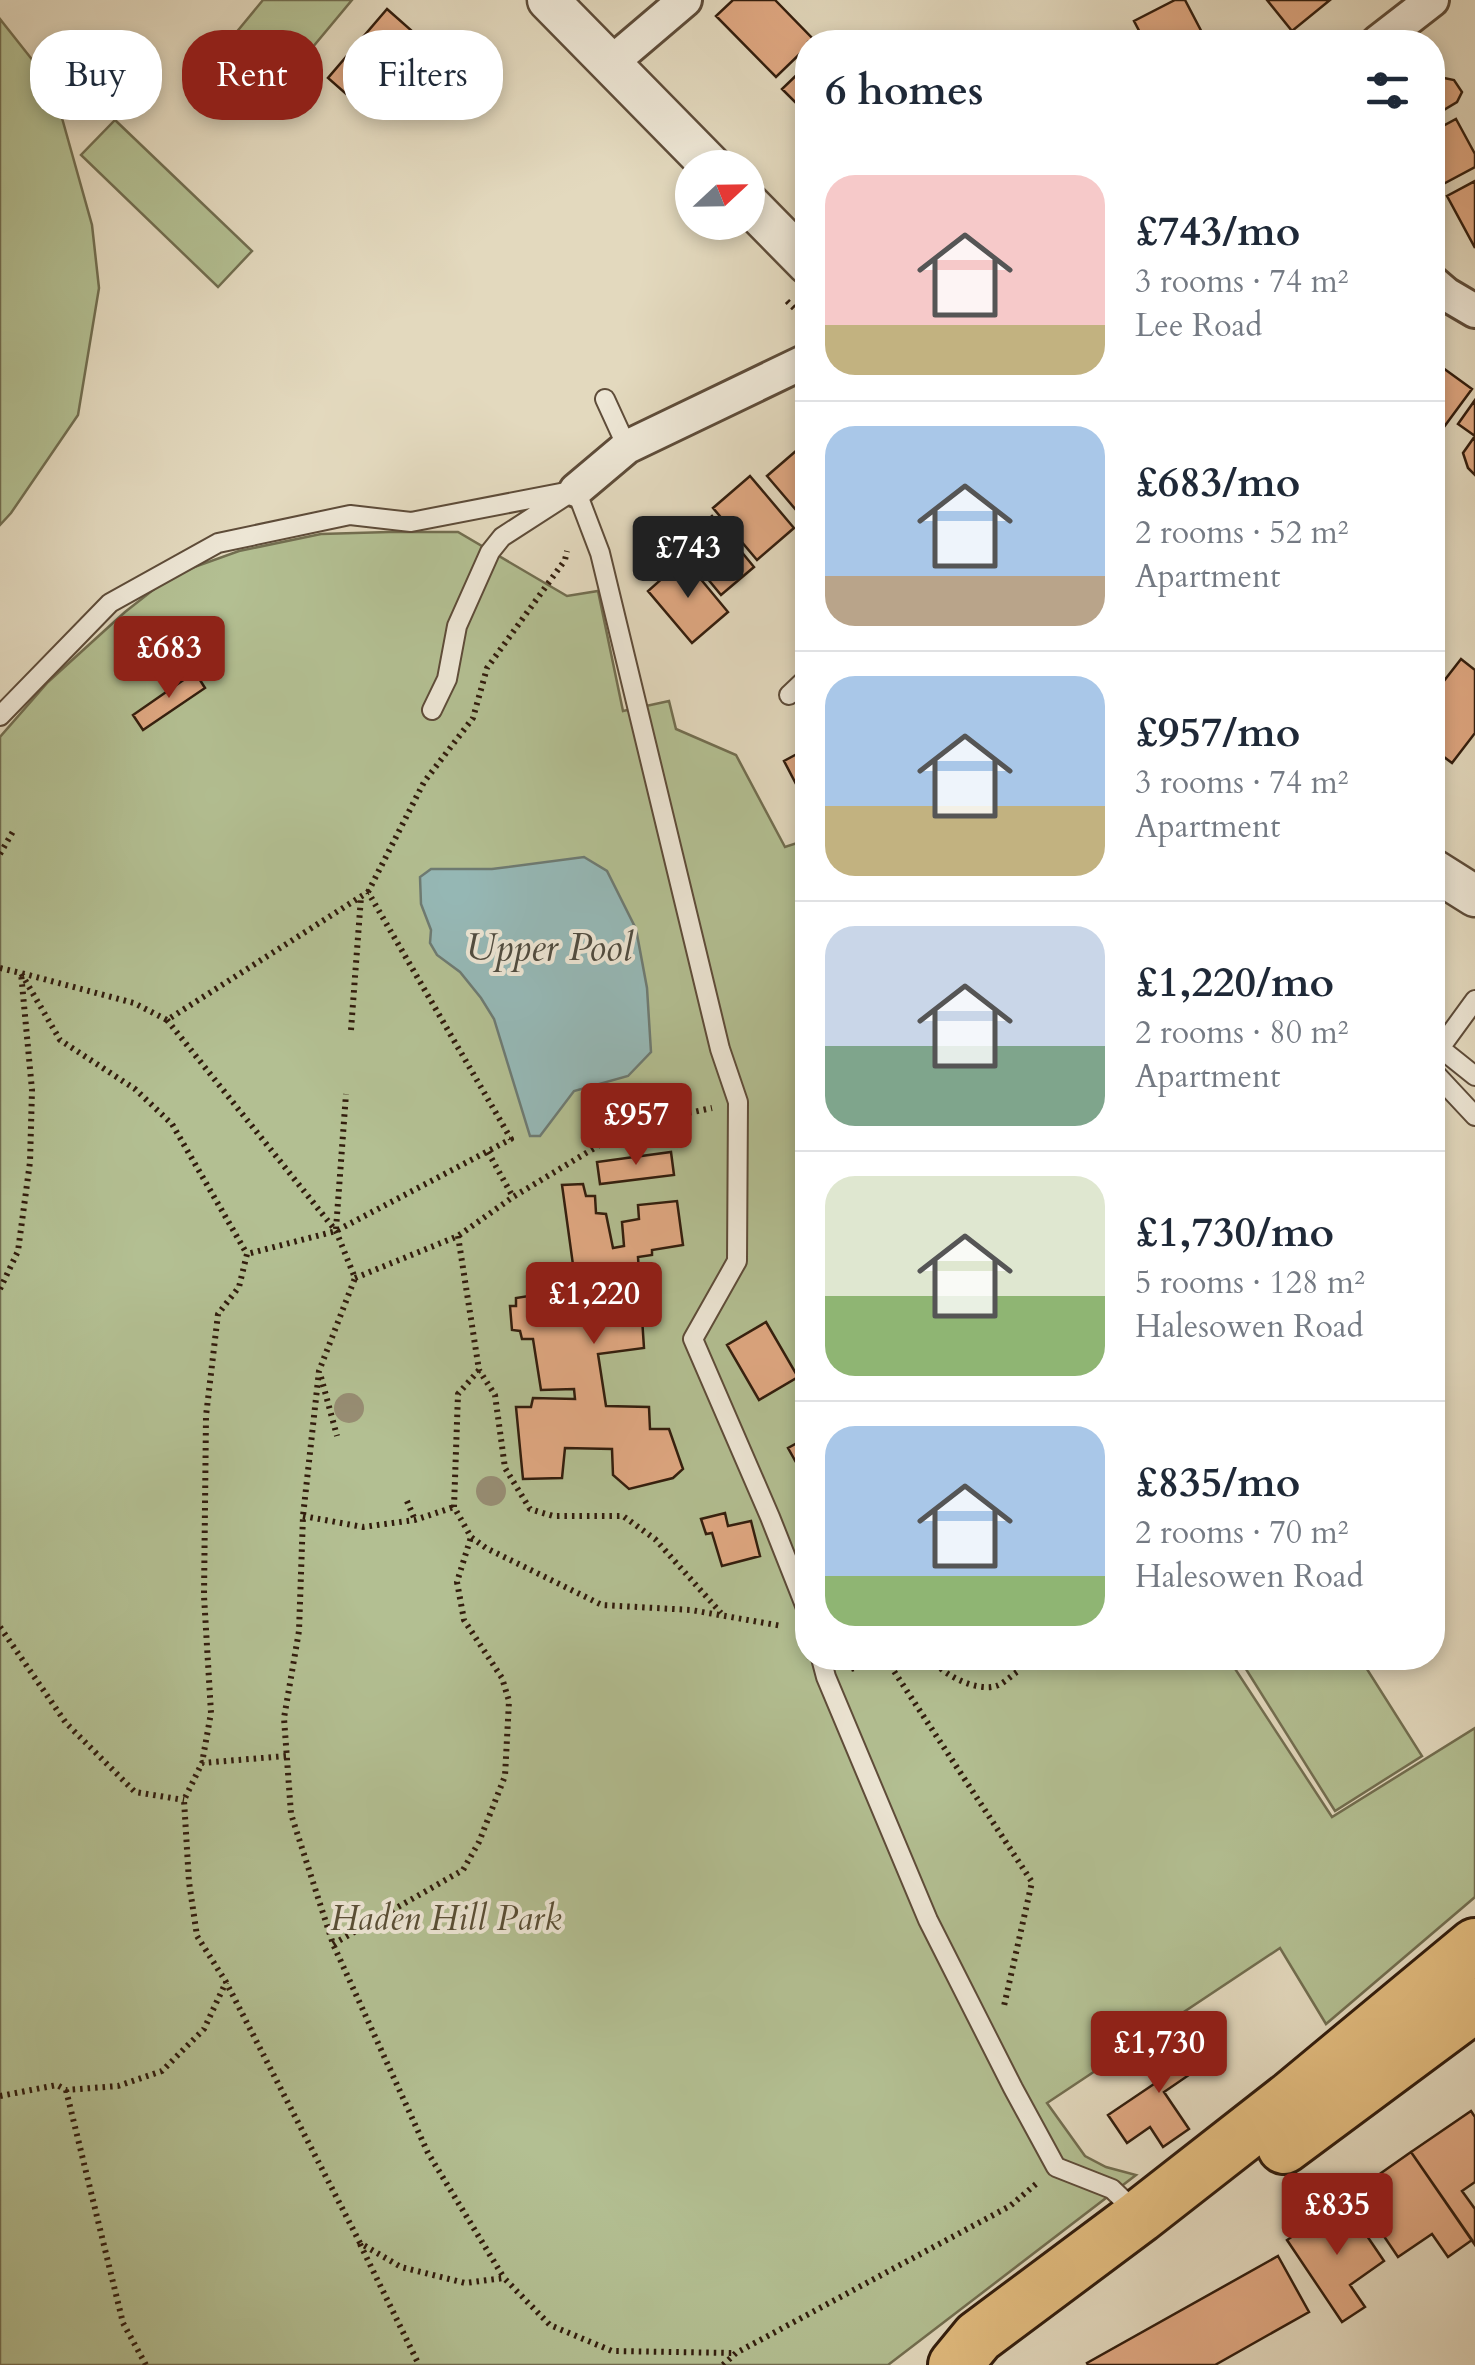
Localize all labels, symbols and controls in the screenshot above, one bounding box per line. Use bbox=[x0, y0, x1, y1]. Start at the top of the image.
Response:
chip: Buy bbox=[30, 30, 162, 120]
chip: Rent bbox=[182, 30, 323, 120]
chip: Filters bbox=[343, 30, 503, 120]
text: 6 homes bbox=[825, 62, 983, 119]
icon: filters bbox=[1360, 63, 1415, 118]
north arrow bbox=[675, 150, 765, 240]
map controls bbox=[675, 150, 765, 240]
text: £743/mo bbox=[1135, 203, 1300, 260]
icon: home bbox=[905, 215, 1025, 335]
text: 3 rooms · 74 m² bbox=[1135, 260, 1348, 304]
text: Lee Road bbox=[1135, 304, 1262, 348]
text: £683/mo bbox=[1135, 454, 1300, 511]
icon: home bbox=[905, 466, 1025, 586]
text: 2 rooms · 52 m² bbox=[1135, 511, 1348, 555]
pin: £743 bbox=[629, 516, 747, 601]
text: £743 bbox=[655, 526, 721, 570]
text: Apartment bbox=[1135, 555, 1280, 599]
pin: £683 bbox=[110, 616, 228, 701]
text: £683 bbox=[136, 626, 202, 670]
text: £957/mo bbox=[1135, 704, 1300, 761]
icon: home bbox=[905, 716, 1025, 836]
text: 3 rooms · 74 m² bbox=[1135, 761, 1348, 805]
text: Apartment bbox=[1135, 805, 1280, 849]
water label: Upper Pool bbox=[465, 922, 634, 974]
text: £1,220/mo bbox=[1135, 954, 1334, 1011]
icon: home bbox=[905, 966, 1025, 1086]
text: 2 rooms · 80 m² bbox=[1135, 1011, 1348, 1055]
text: Apartment bbox=[1135, 1055, 1280, 1099]
pin: £957 bbox=[577, 1083, 695, 1168]
text: £957 bbox=[603, 1093, 669, 1137]
text: £1,730/mo bbox=[1135, 1204, 1334, 1261]
icon: home bbox=[905, 1216, 1025, 1336]
text: 5 rooms · 128 m² bbox=[1135, 1261, 1365, 1305]
pin: £1,220 bbox=[513, 1262, 675, 1347]
text: £1,220 bbox=[548, 1272, 640, 1316]
text: Halesowen Road bbox=[1135, 1305, 1364, 1349]
text: £835/mo bbox=[1135, 1454, 1300, 1511]
icon: home bbox=[905, 1466, 1025, 1586]
text: 2 rooms · 70 m² bbox=[1135, 1511, 1348, 1555]
text: Halesowen Road bbox=[1135, 1555, 1364, 1599]
park label: Haden Hill Park bbox=[330, 1895, 562, 1943]
pin: £1,730 bbox=[1078, 2011, 1240, 2096]
text: £1,730 bbox=[1113, 2021, 1205, 2065]
pin: £835 bbox=[1278, 2173, 1396, 2258]
text: £835 bbox=[1304, 2183, 1370, 2227]

